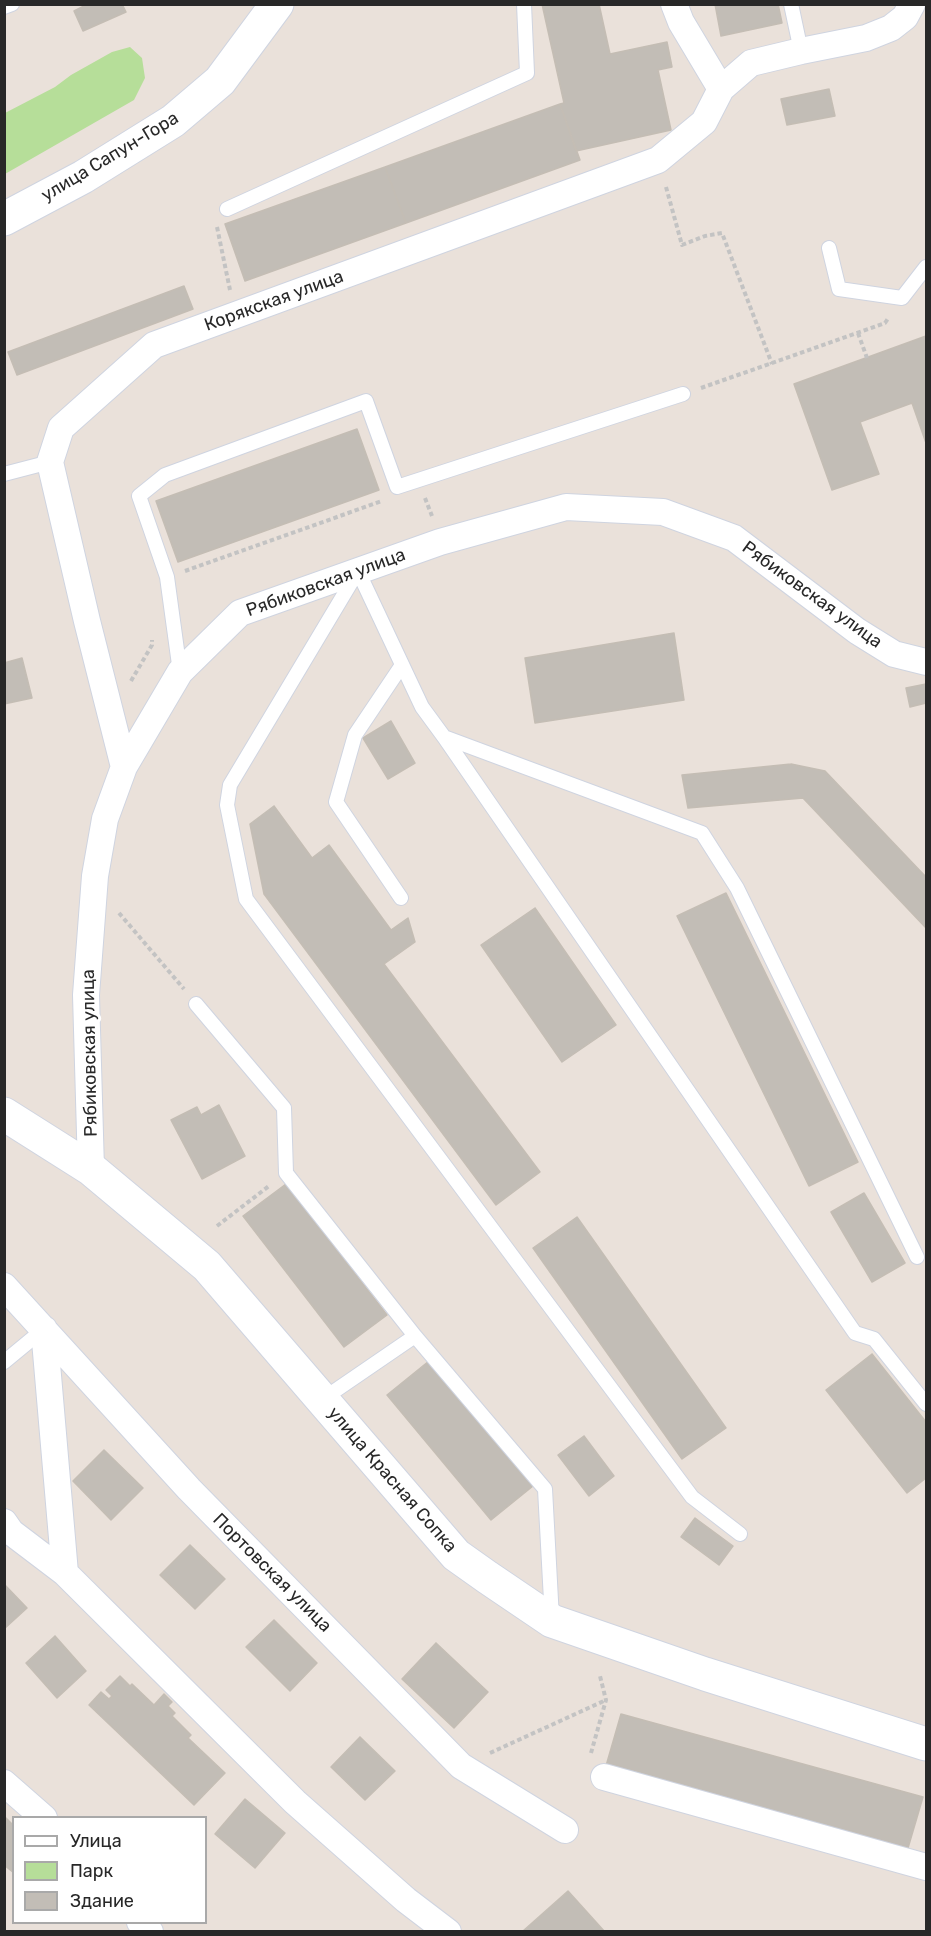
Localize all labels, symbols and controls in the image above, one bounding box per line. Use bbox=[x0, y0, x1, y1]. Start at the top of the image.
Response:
street label: улица Сапун-Гора bbox=[37, 107, 183, 207]
street label: Корякская улица bbox=[201, 266, 347, 336]
street label: Рябиковская улица bbox=[738, 537, 886, 653]
street label: Рябиковская улица bbox=[243, 544, 409, 622]
street label: Рябиковская улица bbox=[78, 969, 102, 1137]
street label: улица Красная Сопка bbox=[323, 1403, 461, 1557]
street label: Портовская улица bbox=[208, 1509, 336, 1637]
legend bbox=[12, 1816, 207, 1924]
text: Улица bbox=[70, 1830, 122, 1852]
text: Парк bbox=[70, 1860, 113, 1882]
text: Здание bbox=[70, 1890, 134, 1912]

